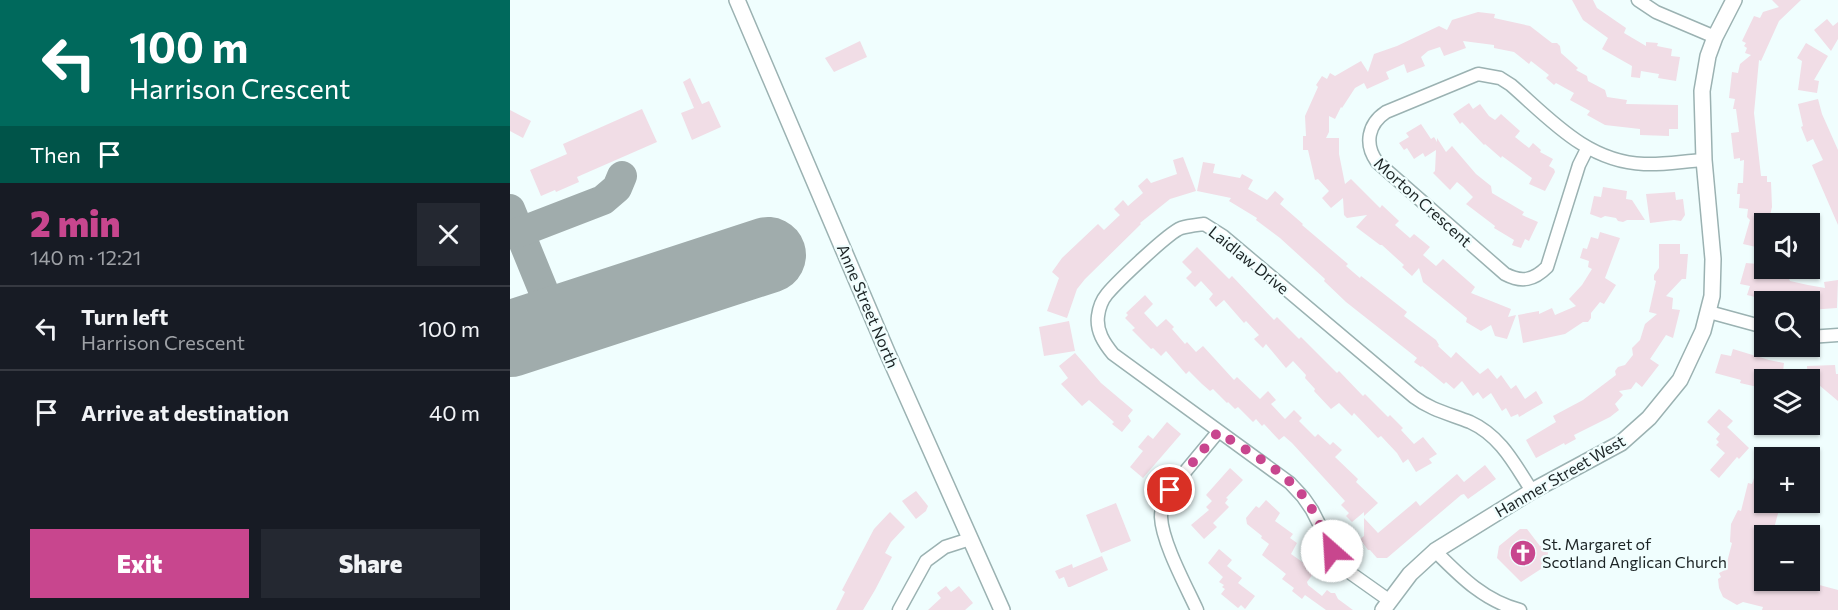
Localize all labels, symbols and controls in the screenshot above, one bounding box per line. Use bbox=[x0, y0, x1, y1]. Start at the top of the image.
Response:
text: 100 m bbox=[129, 20, 249, 72]
icon: left bbox=[30, 24, 108, 102]
text: Harrison Crescent bbox=[129, 72, 350, 105]
icon: arrive bbox=[93, 138, 126, 171]
text: Then bbox=[30, 141, 81, 168]
street label: Morton Crescent bbox=[1371, 153, 1476, 251]
text: 2 min bbox=[30, 200, 120, 244]
button: close bbox=[417, 203, 480, 266]
map controls bbox=[1754, 213, 1820, 591]
button: sound bbox=[1754, 213, 1820, 279]
street label: Laidlaw Drive bbox=[1205, 222, 1293, 298]
street label: Anne Street North bbox=[834, 241, 903, 371]
text: 140 m · 12:21 bbox=[30, 245, 141, 269]
button: search bbox=[1754, 291, 1820, 357]
text: Turn left bbox=[81, 303, 168, 330]
icon: left bbox=[30, 312, 63, 345]
text: 100 m bbox=[418, 315, 480, 342]
text: Harrison Crescent bbox=[81, 330, 245, 354]
button: layers bbox=[1754, 369, 1820, 435]
icon: arrive bbox=[30, 396, 63, 429]
text: Arrive at destination bbox=[81, 399, 289, 426]
text: 40 m bbox=[429, 399, 480, 426]
street label: Hanmer Street West bbox=[1491, 430, 1629, 521]
button: + bbox=[1754, 447, 1820, 513]
pin bbox=[1144, 464, 1195, 515]
icon: arrive bbox=[1153, 473, 1186, 506]
position arrow bbox=[1300, 519, 1364, 583]
button: − bbox=[1754, 525, 1820, 591]
button: Exit bbox=[30, 529, 249, 598]
button: Share bbox=[261, 529, 480, 598]
place label: St. Margaret of Scotland Anglican Church bbox=[1542, 534, 1727, 571]
church icon: St. Margaret of Scotland Anglican Church bbox=[1508, 538, 1538, 568]

